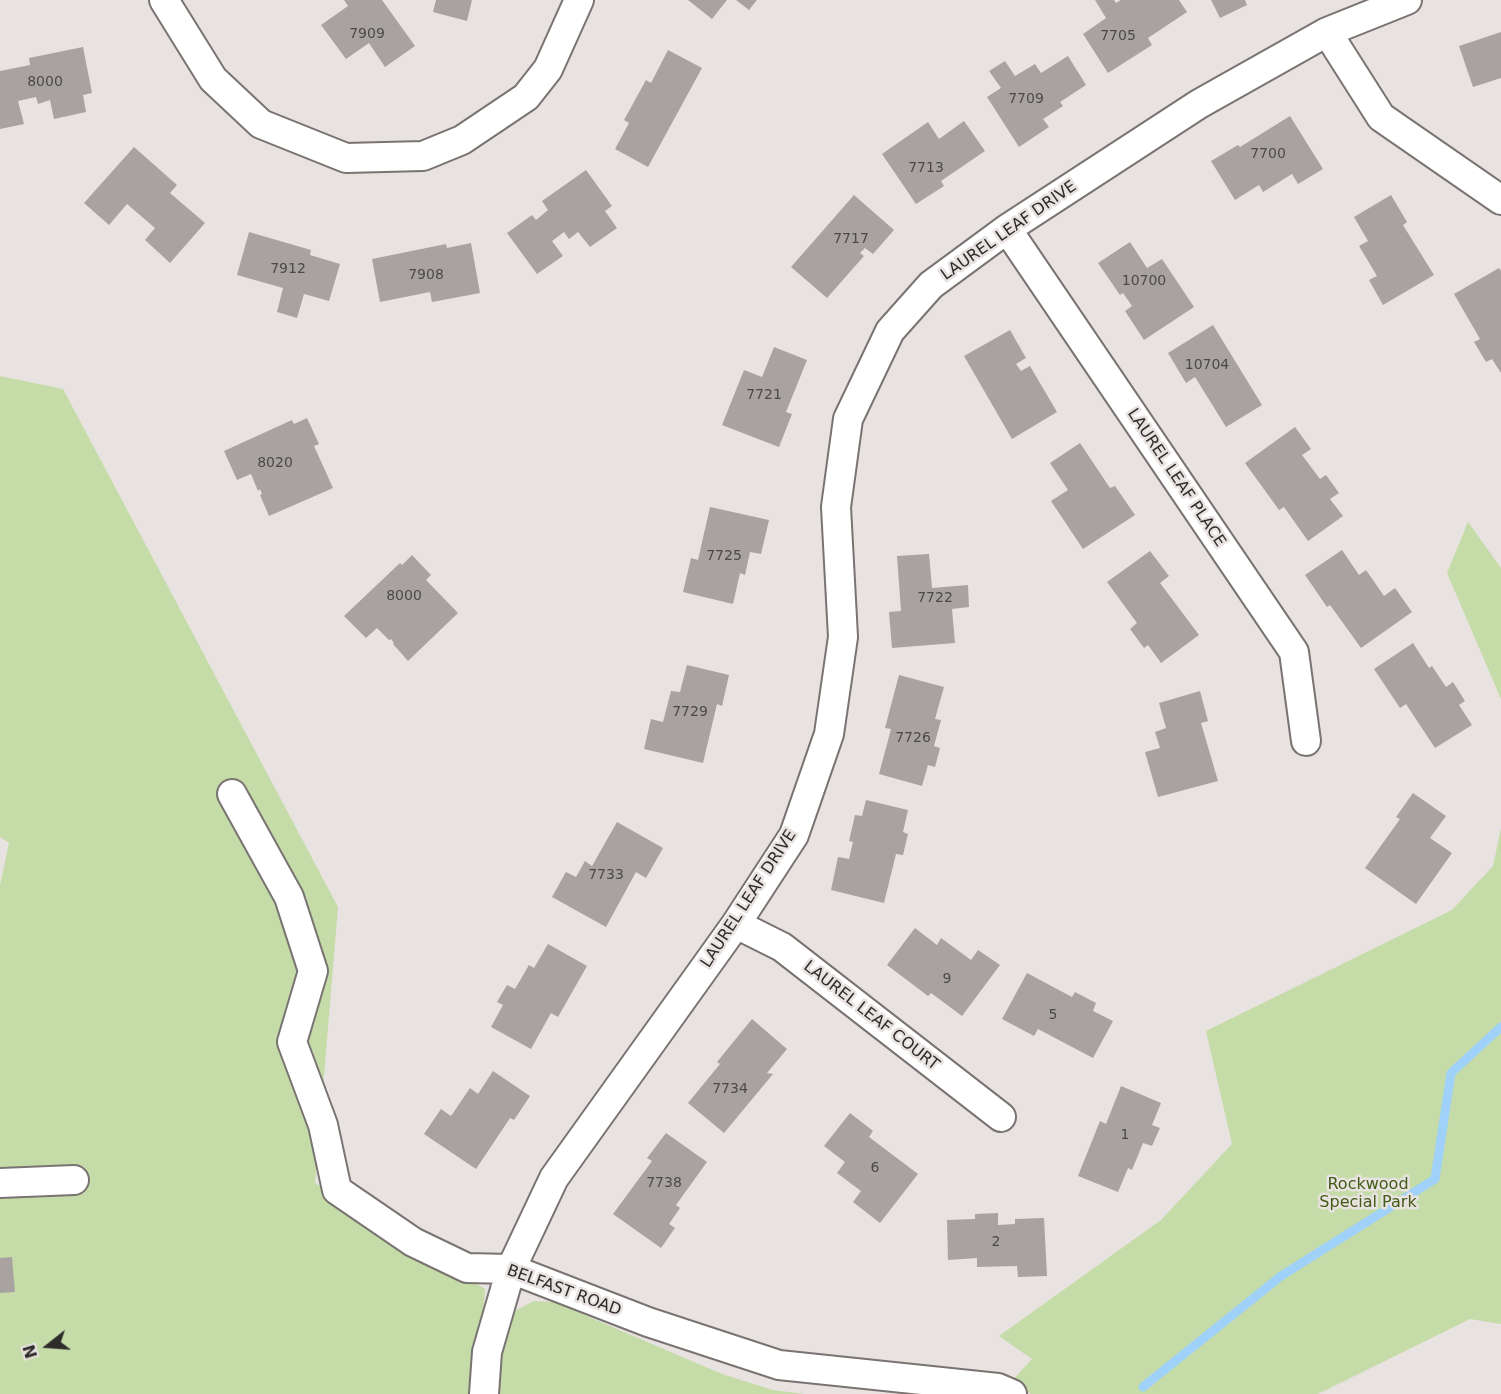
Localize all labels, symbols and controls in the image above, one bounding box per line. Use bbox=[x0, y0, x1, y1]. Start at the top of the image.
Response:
house number: 7909 bbox=[349, 26, 385, 42]
house number: 7705 bbox=[1100, 28, 1136, 44]
house number: 8000 bbox=[27, 74, 63, 90]
house number: 7709 bbox=[1008, 91, 1044, 107]
house number: 7700 bbox=[1250, 146, 1286, 162]
house number: 7713 bbox=[908, 160, 944, 176]
street label: LAUREL LEAF DRIVE bbox=[938, 177, 1080, 285]
house number: 7717 bbox=[833, 231, 869, 247]
house number: 7912 bbox=[270, 261, 306, 277]
house number: 7908 bbox=[408, 267, 444, 283]
house number: 10700 bbox=[1122, 273, 1166, 289]
house number: 10704 bbox=[1185, 357, 1229, 373]
house number: 7721 bbox=[746, 387, 782, 403]
street label: LAUREL LEAF PLACE bbox=[1123, 405, 1229, 551]
house number: 8020 bbox=[257, 455, 293, 471]
house number: 7725 bbox=[706, 548, 742, 564]
house number: 8000 bbox=[386, 588, 422, 604]
house number: 7722 bbox=[917, 590, 953, 606]
house number: 7729 bbox=[672, 704, 708, 720]
house number: 7726 bbox=[895, 730, 931, 746]
street label: LAUREL LEAF DRIVE bbox=[697, 826, 801, 972]
house number: 7733 bbox=[588, 867, 624, 883]
street label: LAUREL LEAF COURT bbox=[799, 957, 943, 1075]
house number: 9 bbox=[943, 971, 951, 987]
house number: 5 bbox=[1049, 1007, 1057, 1023]
house number: 7734 bbox=[712, 1081, 748, 1097]
house number: 1 bbox=[1121, 1127, 1129, 1143]
house number: 6 bbox=[871, 1160, 879, 1176]
house number: 7738 bbox=[646, 1175, 682, 1191]
park label: Rockwood Special Park bbox=[1319, 1175, 1417, 1213]
house number: 2 bbox=[992, 1234, 1000, 1250]
street label: BELFAST ROAD bbox=[504, 1261, 624, 1321]
north arrow bbox=[18, 1316, 78, 1376]
text: N bbox=[19, 1342, 41, 1361]

